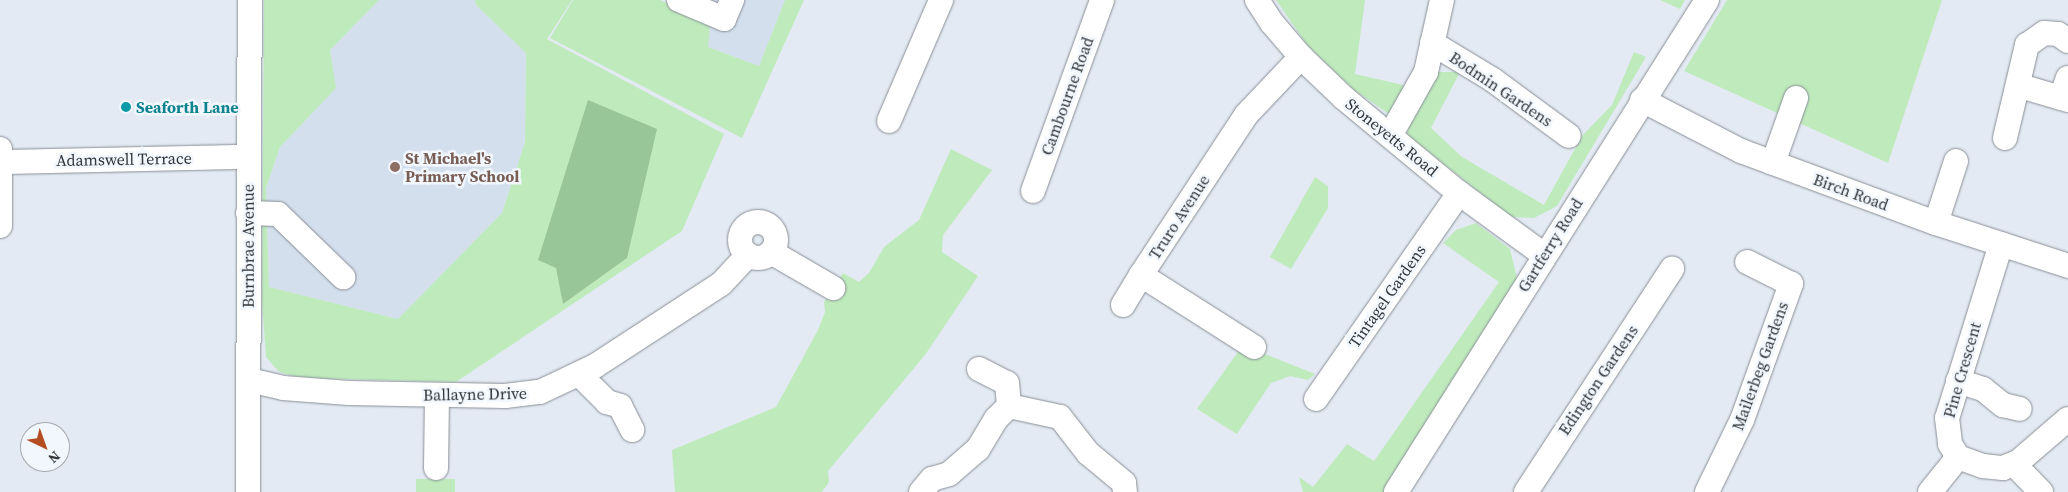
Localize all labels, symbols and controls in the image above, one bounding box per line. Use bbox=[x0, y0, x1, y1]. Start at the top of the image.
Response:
street label: Cambourne Road bbox=[1037, 34, 1097, 158]
street label: Bodmin Gardens bbox=[1446, 47, 1556, 131]
street label: Stoneyetts Road bbox=[1342, 94, 1442, 180]
place label: Seaforth Lane bbox=[136, 97, 239, 117]
marker: Seaforth Lane bbox=[120, 101, 132, 113]
street label: Adamswell Terrace bbox=[56, 148, 192, 170]
place label: St Michael's Primary School bbox=[405, 148, 519, 186]
marker: St Michael's Primary School bbox=[389, 161, 401, 173]
street label: Birch Road bbox=[1811, 170, 1891, 214]
street label: Truro Avenue bbox=[1145, 171, 1213, 263]
street label: Burnbrae Avenue bbox=[238, 184, 258, 308]
street label: Gartferry Road bbox=[1514, 195, 1586, 295]
street label: Tintagel Gardens bbox=[1344, 241, 1430, 351]
street label: Mailerbeg Gardens bbox=[1728, 299, 1792, 433]
street label: Pine Crescent bbox=[1939, 320, 1985, 420]
street label: Edington Gardens bbox=[1554, 321, 1642, 439]
street label: Ballayne Drive bbox=[423, 383, 527, 405]
north arrow bbox=[20, 422, 70, 472]
text: N bbox=[44, 447, 65, 468]

